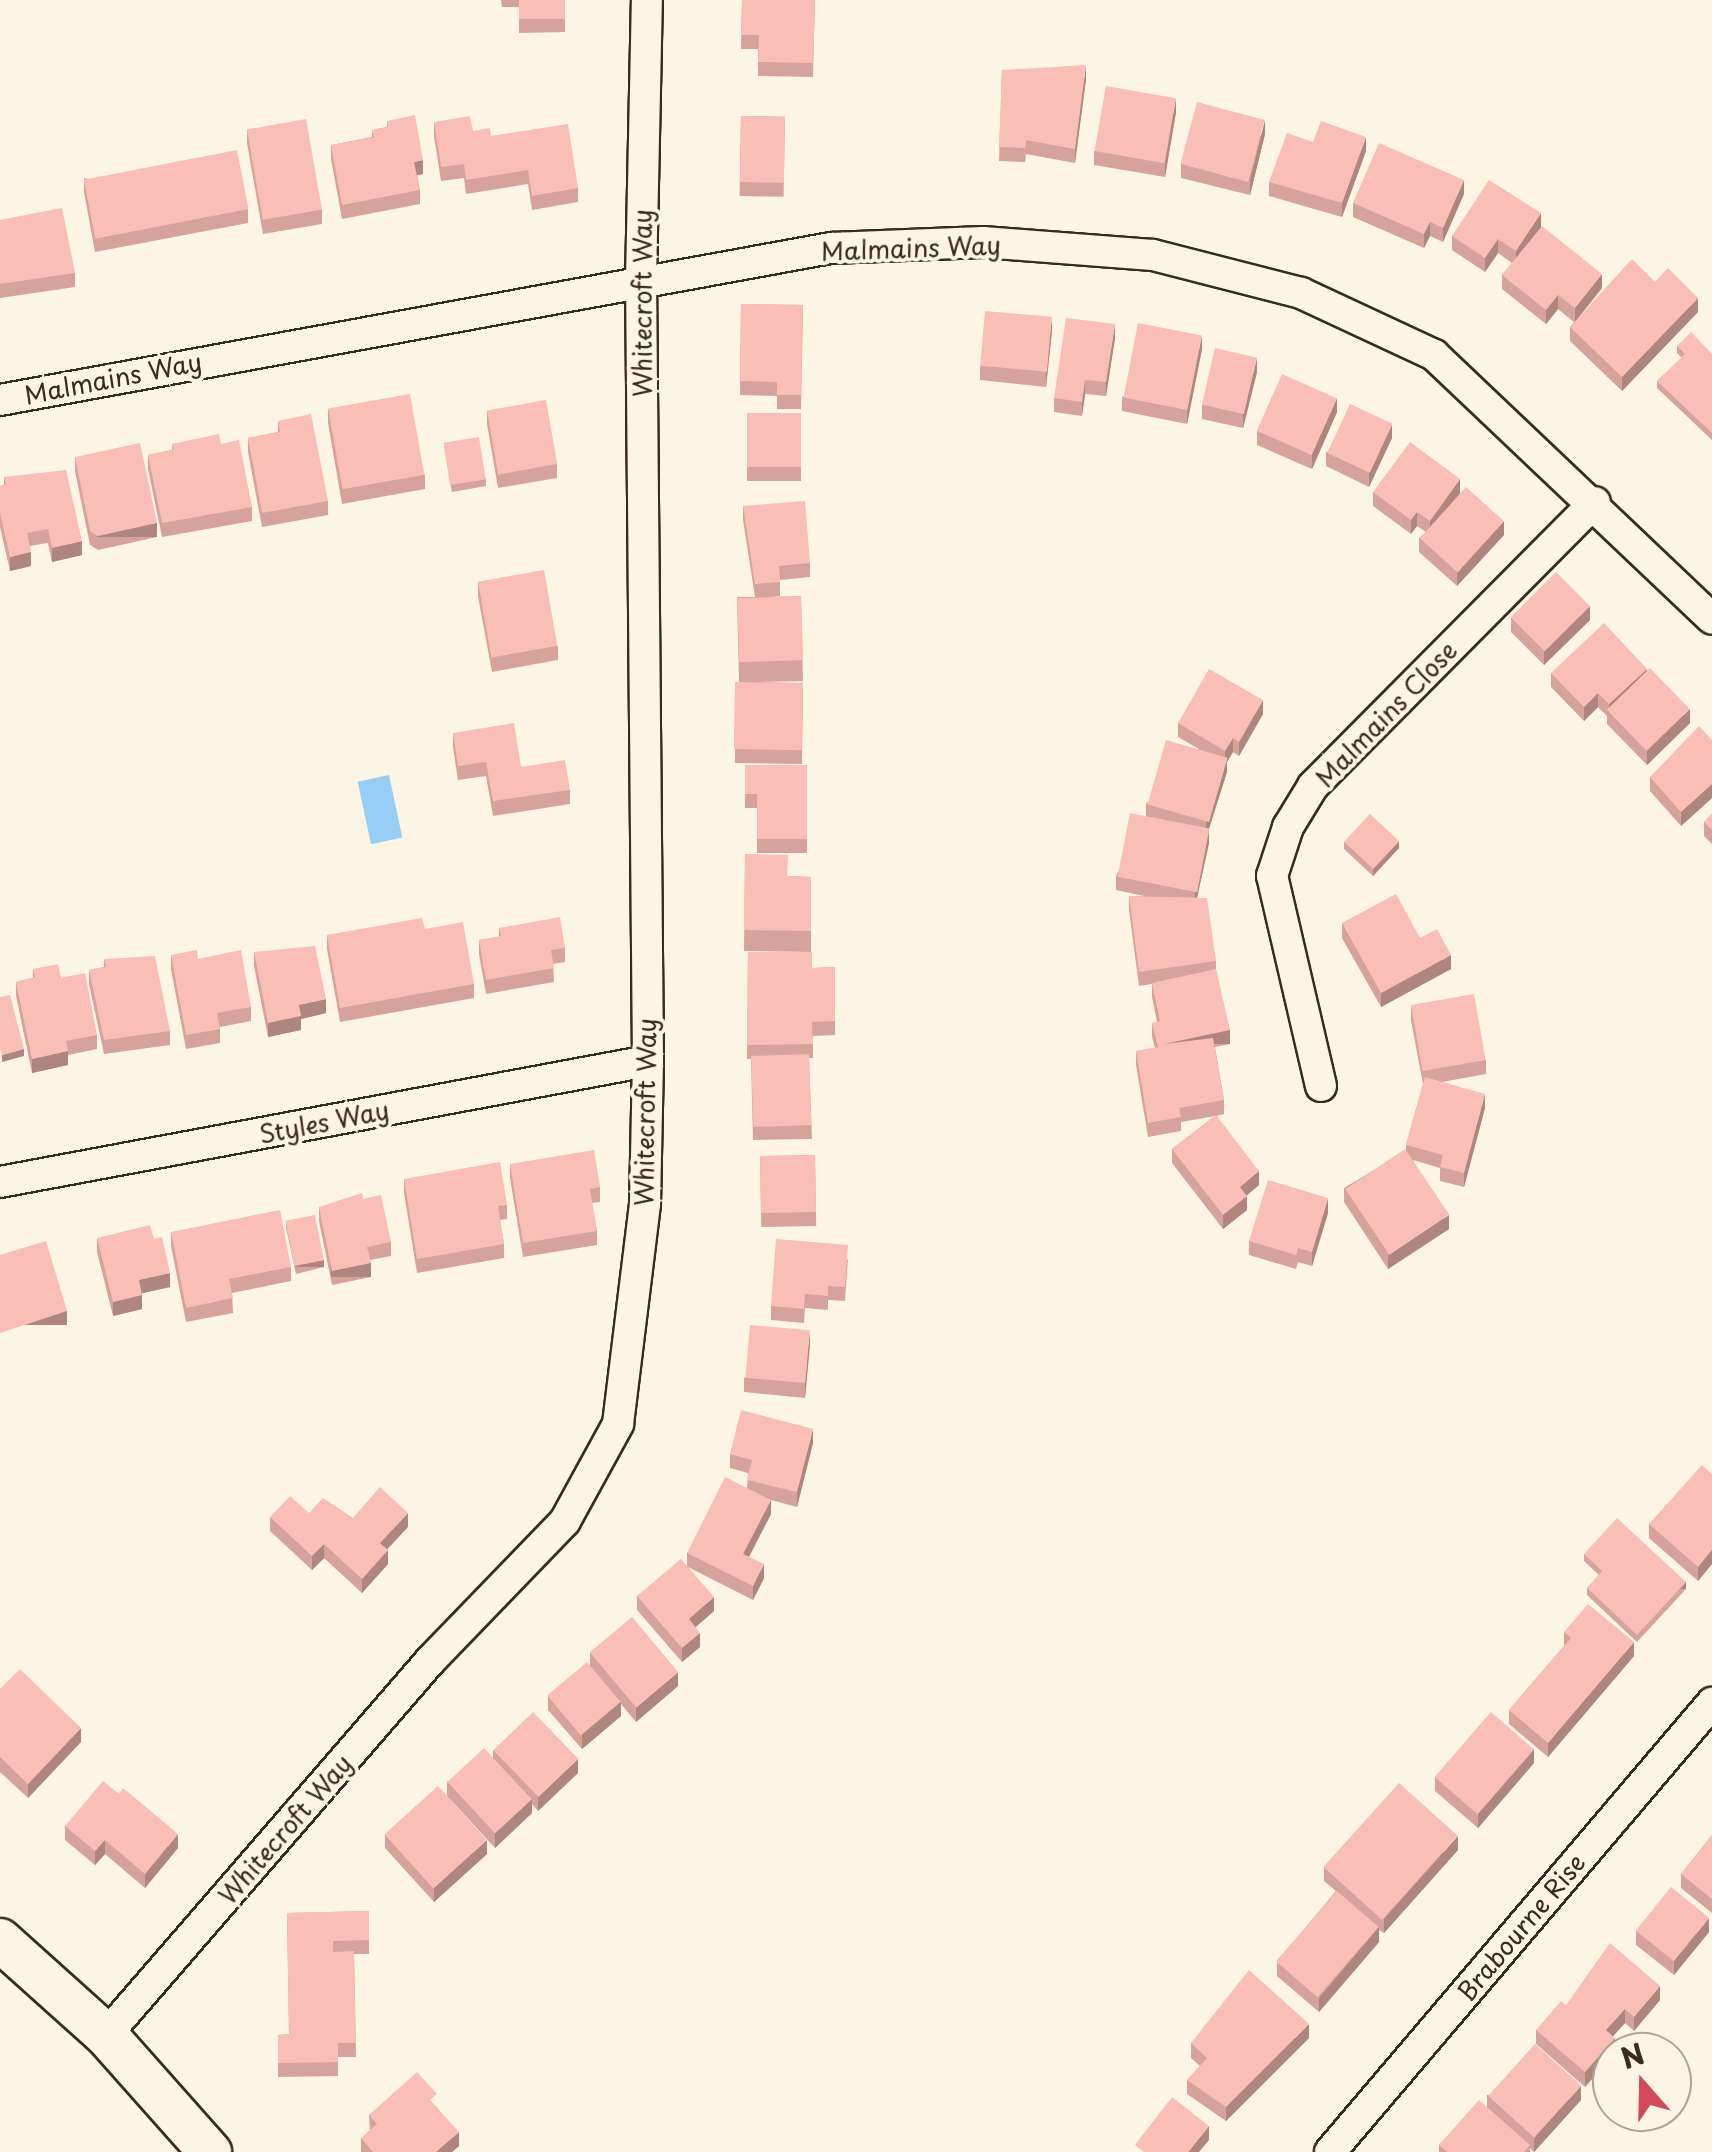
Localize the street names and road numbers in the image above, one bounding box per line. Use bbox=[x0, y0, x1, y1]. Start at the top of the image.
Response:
street label: Whitecroft Way bbox=[627, 209, 657, 397]
street label: Malmains Way bbox=[821, 230, 1001, 266]
street label: Malmains Way bbox=[22, 346, 204, 410]
street label: Malmains Close bbox=[1309, 635, 1463, 793]
street label: Whitecroft Way bbox=[628, 1018, 662, 1206]
street label: Styles Way bbox=[255, 1094, 393, 1150]
street label: Whitecroft Way bbox=[212, 1748, 358, 1910]
street label: Brabourne Rise bbox=[1450, 1847, 1592, 2007]

